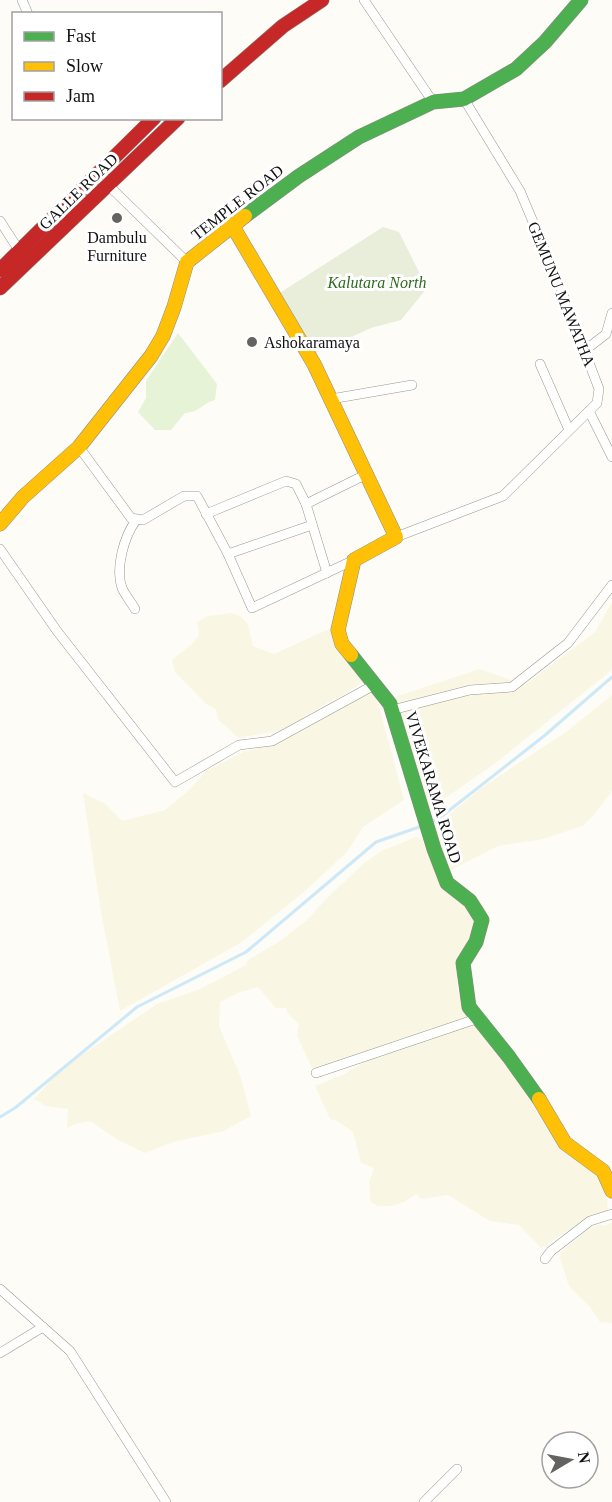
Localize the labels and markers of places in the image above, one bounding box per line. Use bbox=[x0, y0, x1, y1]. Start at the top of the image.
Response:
marker: Dambulu Furniture bbox=[110, 211, 124, 225]
place label: Dambulu Furniture bbox=[87, 229, 147, 264]
place label: Ashokaramaya bbox=[264, 334, 360, 352]
marker: Ashokaramaya bbox=[245, 335, 259, 349]

